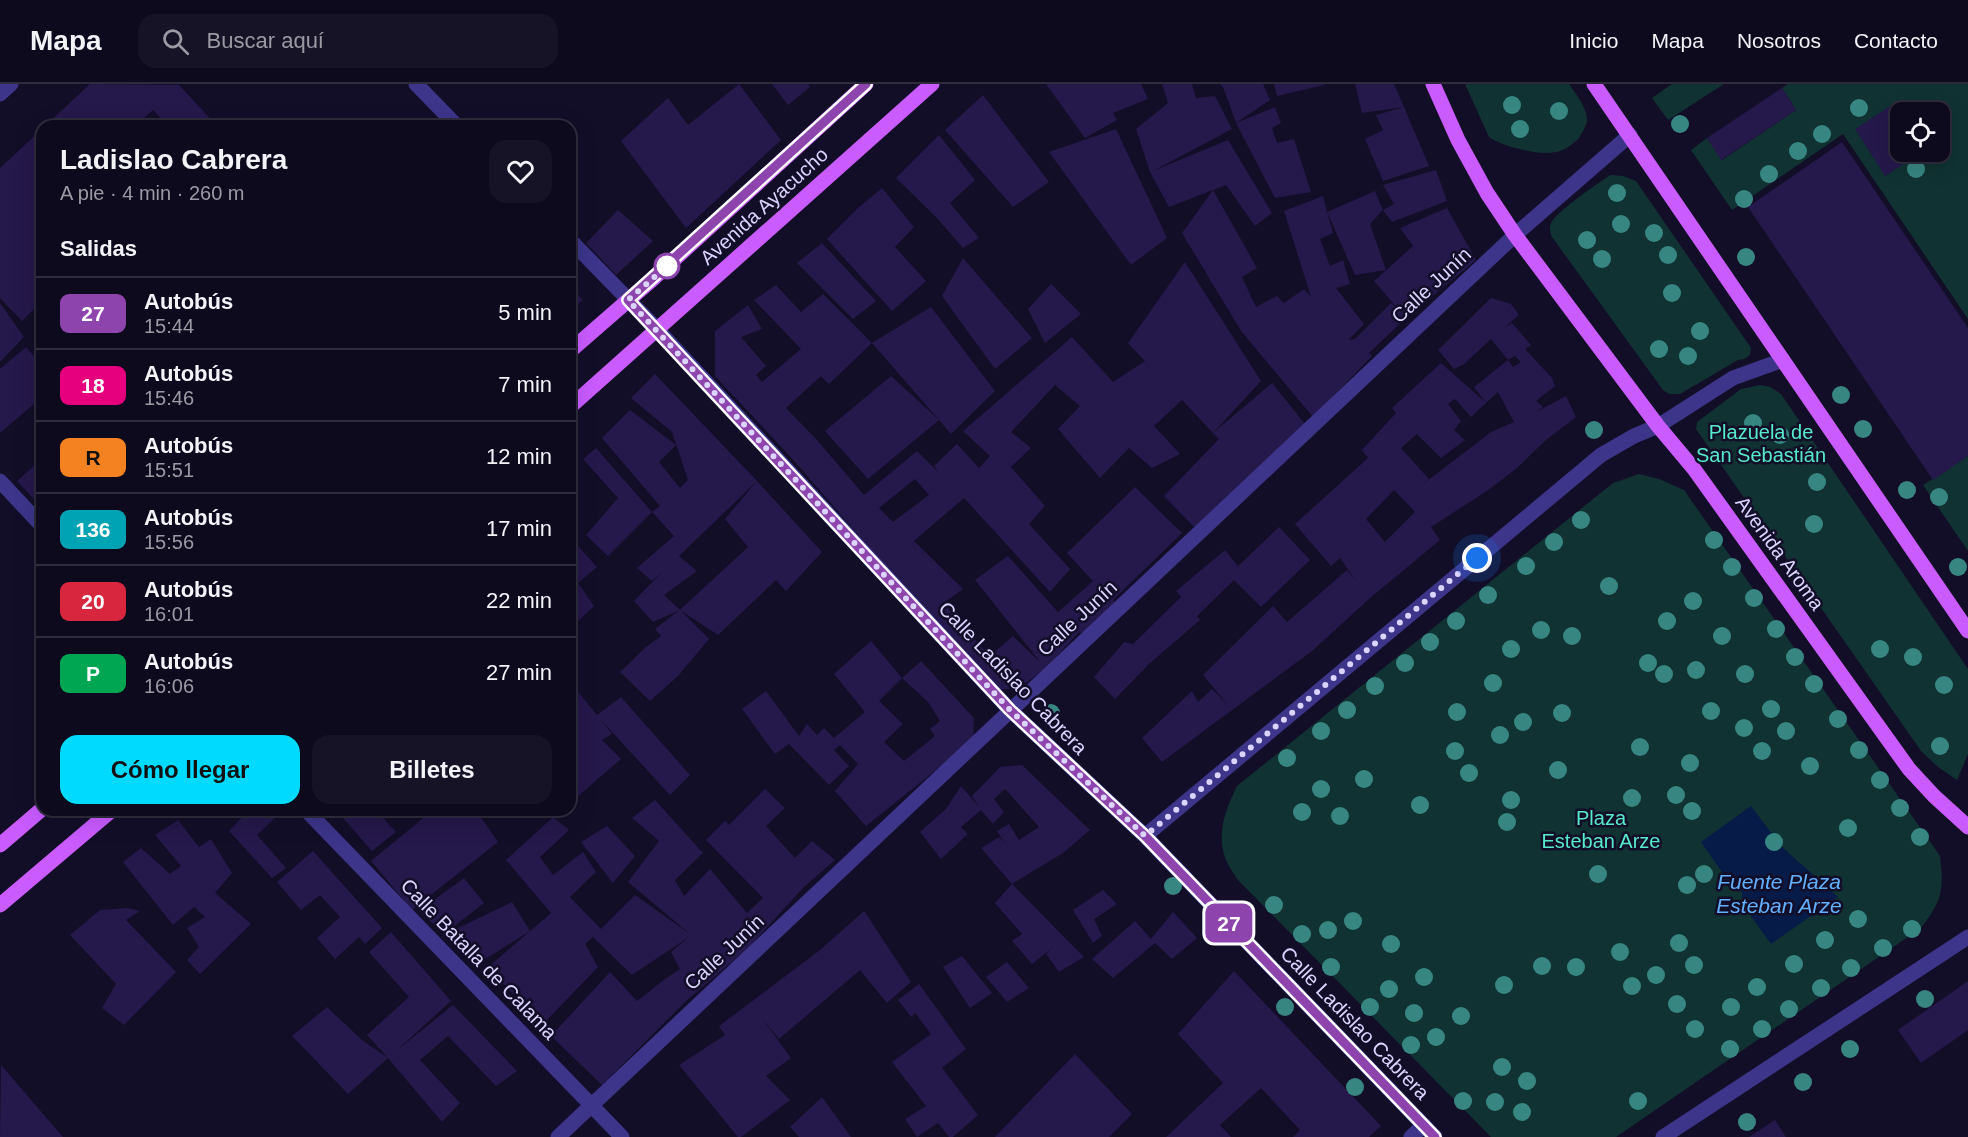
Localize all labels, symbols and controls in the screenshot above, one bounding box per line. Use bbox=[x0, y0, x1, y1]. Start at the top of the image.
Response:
search box bbox=[138, 14, 558, 68]
text: Mapa bbox=[30, 25, 102, 56]
icon: search bbox=[159, 25, 192, 58]
text: Buscar aquí bbox=[207, 28, 324, 53]
text: Inicio bbox=[1569, 29, 1618, 52]
text: Mapa bbox=[1651, 29, 1704, 52]
text: Nosotros bbox=[1737, 29, 1821, 52]
text: Contacto bbox=[1854, 29, 1938, 52]
map controls bbox=[1890, 102, 1950, 162]
button: locate bbox=[1890, 102, 1950, 162]
button: heart bbox=[489, 140, 552, 203]
street label: Avenida Ayacucho bbox=[696, 143, 832, 269]
text: Ladislao Cabrera bbox=[60, 144, 287, 175]
text: A pie · 4 min · 260 m bbox=[60, 182, 245, 204]
text: Salidas bbox=[60, 236, 137, 261]
street label: Calle Junín bbox=[1387, 243, 1475, 327]
unlabelled marker bbox=[654, 253, 680, 279]
text: Autobús bbox=[144, 289, 233, 314]
text: 5 min bbox=[498, 300, 552, 325]
text: 27 bbox=[81, 302, 105, 325]
text: 15:44 bbox=[144, 315, 194, 337]
text: Autobús bbox=[144, 361, 233, 386]
text: 7 min bbox=[498, 372, 552, 397]
text: 18 bbox=[81, 374, 105, 397]
text: 15:46 bbox=[144, 387, 194, 409]
park label: Plazuela de San Sebastián bbox=[1696, 421, 1826, 466]
text: Autobús bbox=[144, 433, 233, 458]
text: 12 min bbox=[486, 444, 552, 469]
text: R bbox=[85, 446, 101, 469]
text: 15:51 bbox=[144, 459, 194, 481]
street label: Avenida Aroma bbox=[1731, 492, 1829, 615]
text: Autobús bbox=[144, 505, 233, 530]
text: 17 min bbox=[486, 516, 552, 541]
text: 136 bbox=[75, 518, 111, 541]
text: 15:56 bbox=[144, 531, 194, 553]
your location bbox=[1462, 543, 1492, 573]
street label: Calle Junín bbox=[1033, 576, 1121, 660]
text: Autobús bbox=[144, 577, 233, 602]
text: 22 min bbox=[486, 588, 552, 613]
text: 20 bbox=[81, 590, 105, 613]
street label: Calle Ladislao Cabrera bbox=[934, 597, 1092, 759]
text: 16:01 bbox=[144, 603, 194, 625]
text: Autobús bbox=[144, 649, 233, 674]
text: 27 min bbox=[486, 660, 552, 685]
text: P bbox=[86, 662, 100, 685]
text: 16:06 bbox=[144, 675, 194, 697]
button: Cómo llegar bbox=[60, 735, 300, 804]
button: Billetes bbox=[312, 735, 552, 804]
park label: Plaza Esteban Arze bbox=[1542, 807, 1660, 852]
water label: Fuente Plaza Esteban Arze bbox=[1716, 870, 1842, 917]
street label: Calle Batalla de Calama bbox=[397, 874, 562, 1044]
line badge: 27 bbox=[1202, 904, 1256, 942]
street label: Calle Junín bbox=[680, 910, 768, 994]
text: 27 bbox=[1217, 912, 1241, 935]
street label: Calle Ladislao Cabrera bbox=[1276, 942, 1434, 1104]

